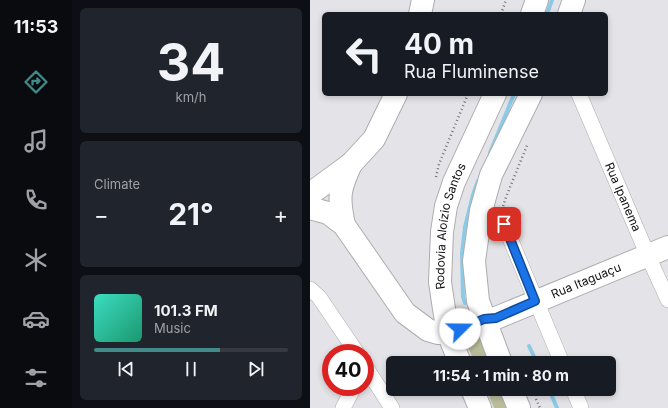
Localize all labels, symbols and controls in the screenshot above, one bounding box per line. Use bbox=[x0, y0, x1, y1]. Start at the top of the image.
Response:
text: 11:53 bbox=[14, 16, 58, 37]
text: 40 m bbox=[404, 27, 474, 61]
icon: left bbox=[338, 28, 390, 80]
text: 34 bbox=[157, 31, 225, 94]
text: Rua Fluminense bbox=[404, 61, 539, 82]
icon: directions bbox=[22, 68, 50, 96]
text: km/h bbox=[176, 89, 206, 105]
icon: music bbox=[22, 127, 50, 155]
street label: Rodovia Aloízio Santos bbox=[432, 160, 469, 291]
street label: Rua Ipanema bbox=[602, 160, 645, 234]
text: Climate bbox=[94, 176, 140, 192]
icon: phone bbox=[22, 186, 50, 214]
text: 21° bbox=[168, 196, 214, 232]
text: − bbox=[94, 202, 109, 228]
text: + bbox=[273, 202, 288, 228]
pin bbox=[487, 207, 521, 241]
icon: arrive bbox=[493, 213, 515, 235]
icon: climate bbox=[22, 246, 50, 274]
street label: Rua Itaguaçu bbox=[549, 259, 623, 301]
text: 101.3 FM bbox=[154, 301, 218, 320]
icon: car bbox=[22, 305, 50, 333]
position arrow bbox=[439, 308, 481, 350]
text: Music bbox=[154, 320, 191, 336]
speed limit sign: 40 bbox=[322, 344, 374, 396]
icon: previous bbox=[115, 358, 137, 380]
icon: pause bbox=[180, 358, 202, 380]
icon: next bbox=[245, 358, 267, 380]
icon: filters bbox=[22, 364, 50, 392]
text: 11:54 · 1 min · 80 m bbox=[433, 366, 569, 385]

